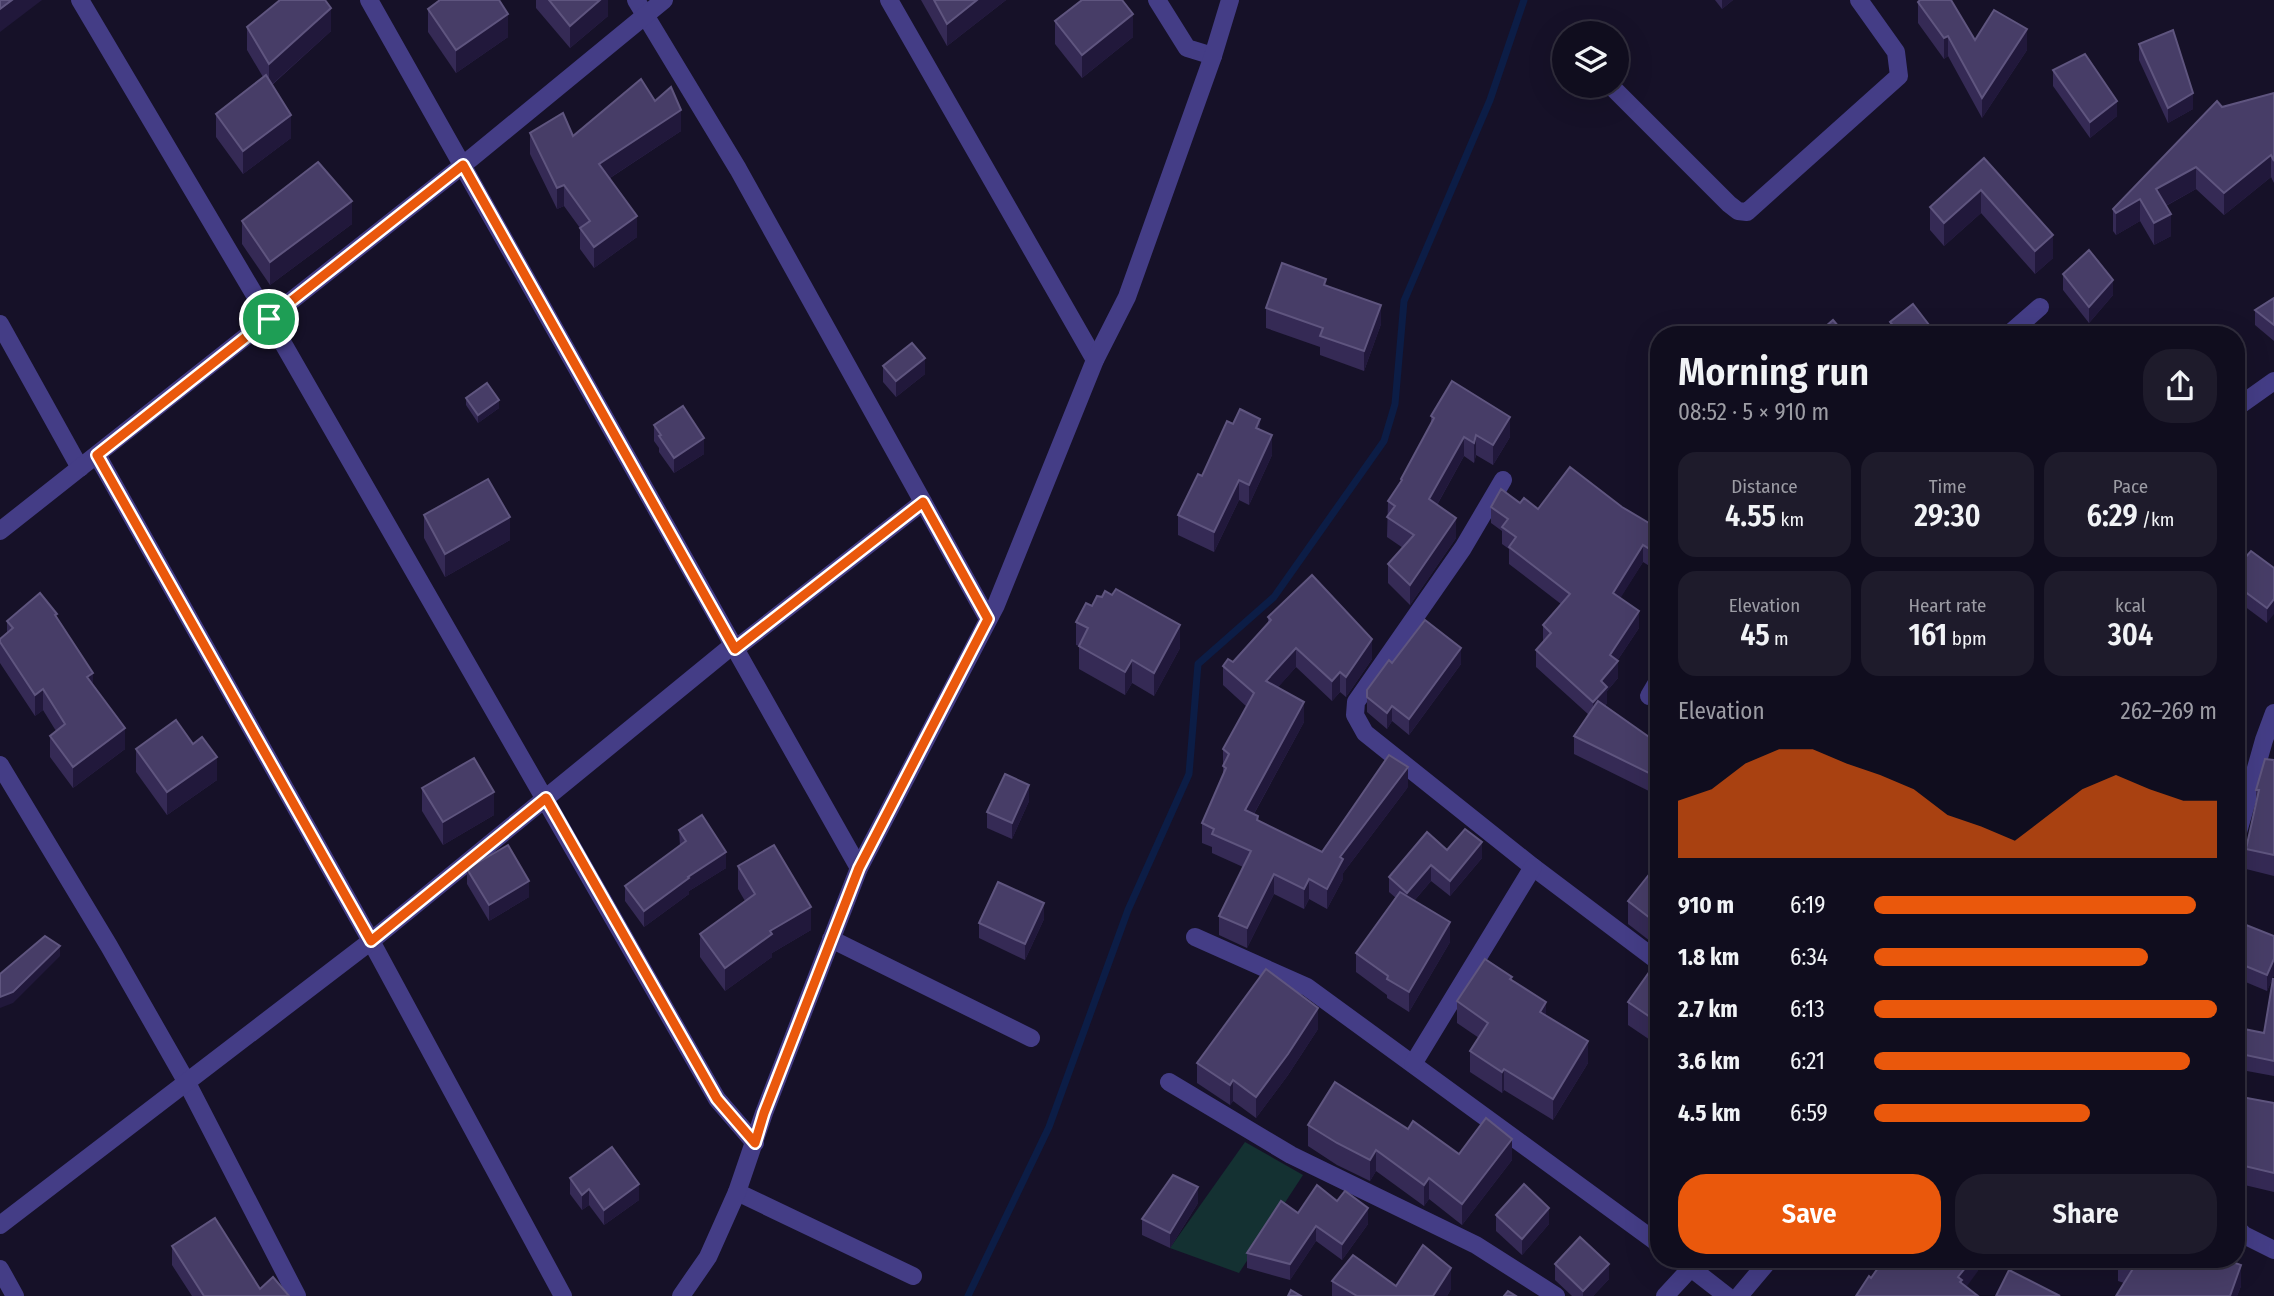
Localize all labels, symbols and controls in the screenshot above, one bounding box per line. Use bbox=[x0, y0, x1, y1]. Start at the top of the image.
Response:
map controls bbox=[1552, 21, 1629, 98]
button: layers bbox=[1552, 21, 1629, 98]
pin bbox=[239, 289, 299, 349]
icon: arrive bbox=[250, 300, 288, 338]
text: Morning run bbox=[1678, 349, 1869, 395]
button: share bbox=[2143, 349, 2217, 423]
text: 08:52 · 5 × 910 m bbox=[1678, 398, 1829, 426]
text: Distance bbox=[1731, 475, 1798, 498]
text: Time bbox=[1929, 475, 1966, 498]
text: Pace bbox=[2113, 475, 2148, 498]
text: 4.55 bbox=[1725, 498, 1776, 534]
text: 29:30 bbox=[1914, 498, 1981, 534]
text: 6:29 bbox=[2087, 498, 2138, 534]
text: km bbox=[1776, 508, 1804, 531]
text: /km bbox=[2138, 508, 2174, 531]
text: Elevation bbox=[1729, 594, 1800, 617]
text: Heart rate bbox=[1908, 594, 1987, 617]
text: kcal bbox=[2115, 594, 2146, 617]
text: 45 bbox=[1740, 617, 1770, 653]
text: 161 bbox=[1908, 617, 1947, 653]
text: 304 bbox=[2108, 617, 2153, 653]
text: m bbox=[1770, 627, 1789, 650]
text: bpm bbox=[1947, 627, 1987, 650]
text: Elevation bbox=[1678, 697, 1765, 725]
text: 262–269 m bbox=[2121, 697, 2217, 725]
text: 910 m bbox=[1678, 891, 1734, 919]
text: 6:19 bbox=[1790, 891, 1826, 919]
text: 1.8 km bbox=[1678, 943, 1739, 971]
text: 6:34 bbox=[1790, 943, 1828, 971]
text: 2.7 km bbox=[1678, 995, 1738, 1023]
text: 6:13 bbox=[1790, 995, 1825, 1023]
text: 3.6 km bbox=[1678, 1047, 1740, 1075]
text: 6:21 bbox=[1790, 1047, 1825, 1075]
text: 4.5 km bbox=[1678, 1099, 1741, 1127]
text: 6:59 bbox=[1790, 1099, 1828, 1127]
button: Save bbox=[1678, 1174, 1941, 1254]
button: Share bbox=[1955, 1174, 2217, 1254]

